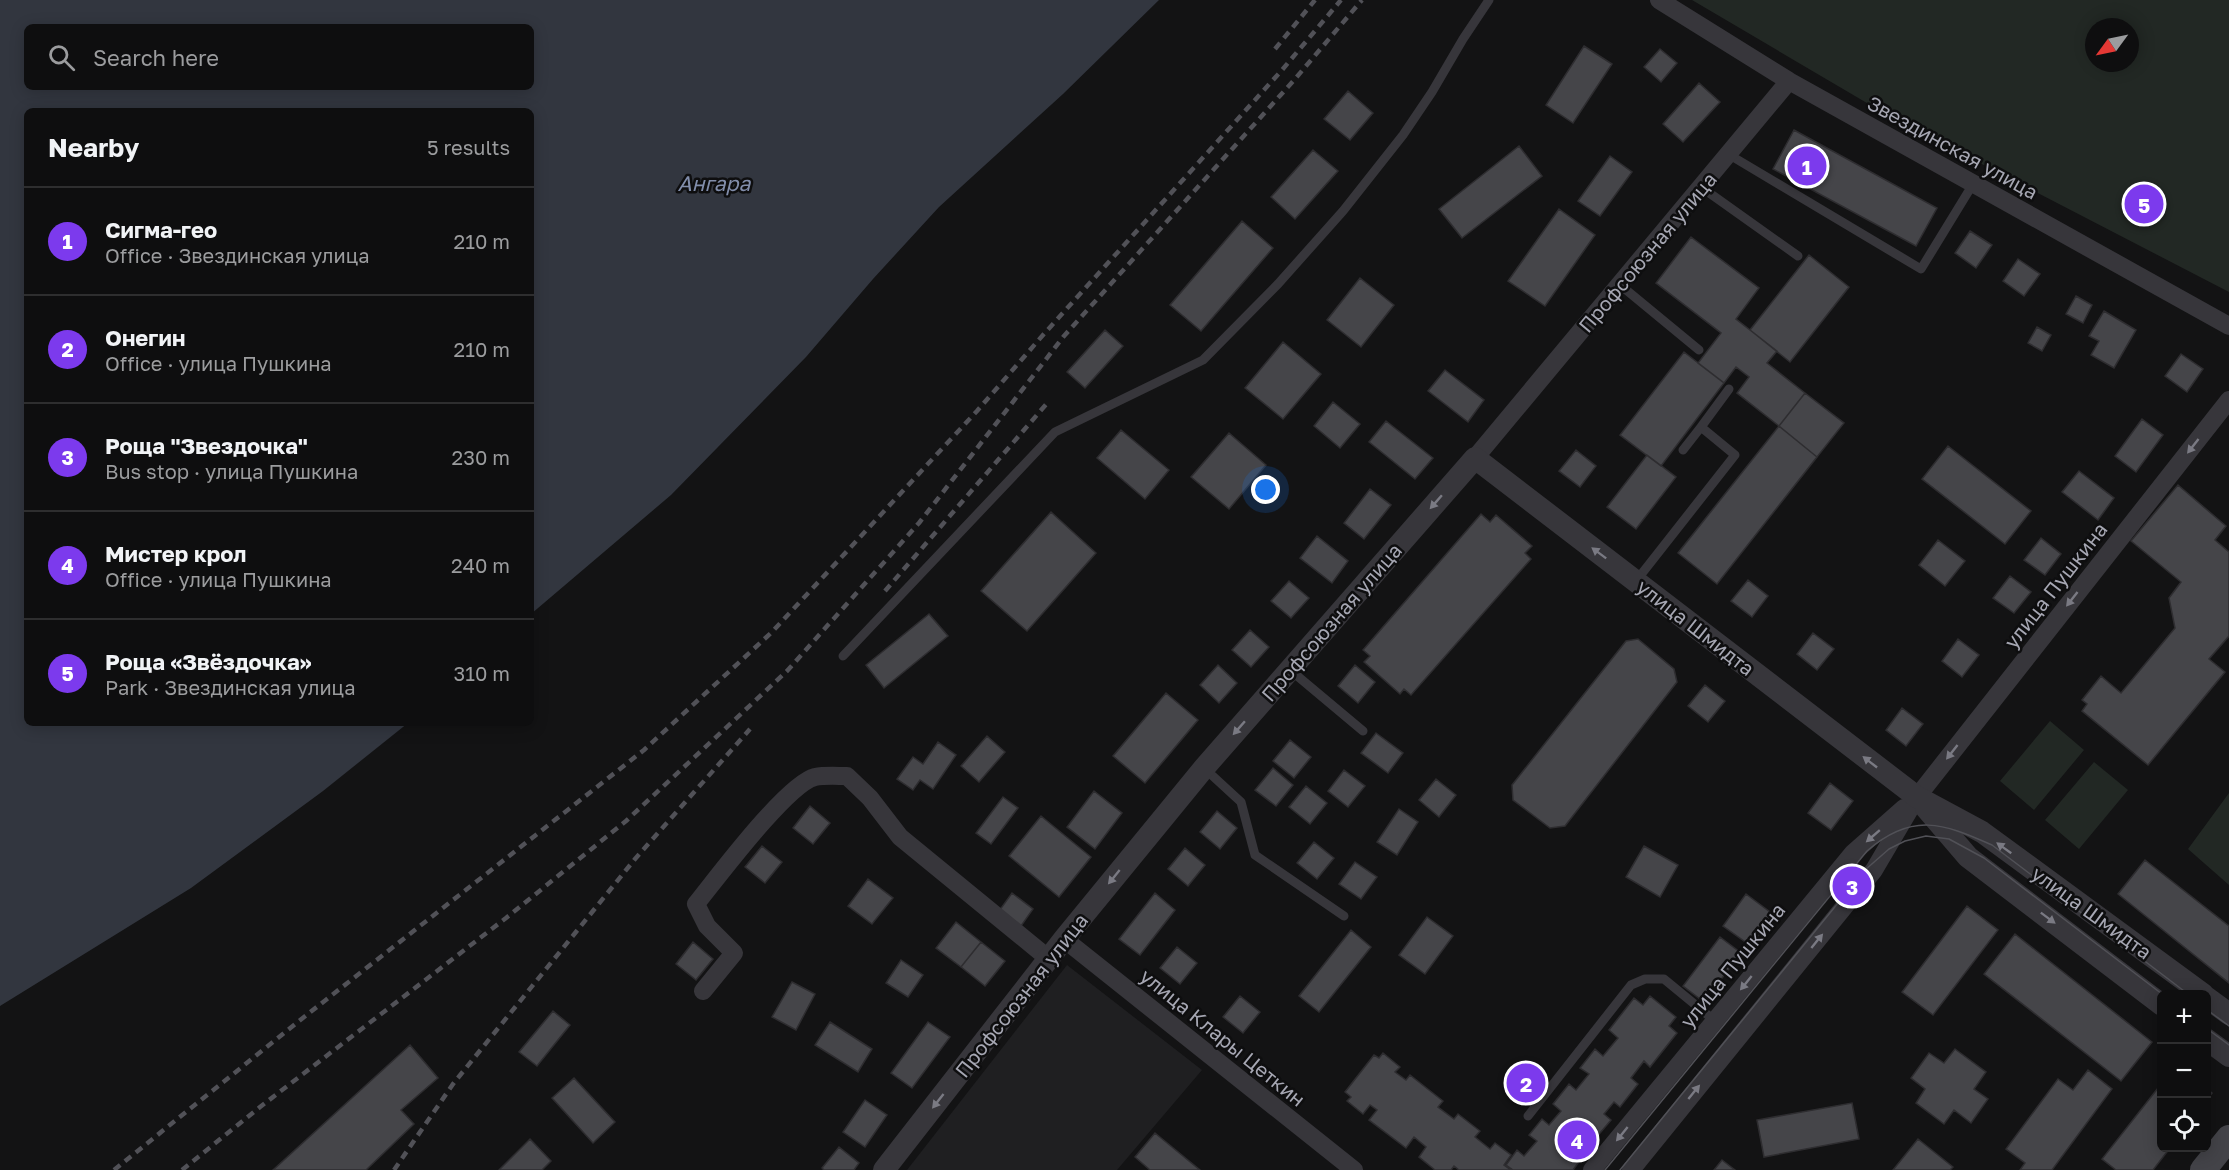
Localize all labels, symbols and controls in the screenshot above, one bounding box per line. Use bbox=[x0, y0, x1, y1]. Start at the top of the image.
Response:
north arrow bbox=[2085, 18, 2139, 72]
search box bbox=[24, 24, 534, 90]
icon: search bbox=[45, 41, 78, 74]
text: Search here bbox=[93, 44, 219, 71]
street label: Звездинская улица bbox=[1864, 90, 2042, 204]
text: Nearby bbox=[48, 132, 139, 163]
text: 5 results bbox=[427, 135, 510, 159]
pin: 1 bbox=[1788, 144, 1826, 188]
street label: Профсоюзная улица bbox=[1573, 167, 1721, 337]
water label: Ангара bbox=[678, 170, 752, 196]
pin: 5 bbox=[2124, 182, 2164, 226]
text: Сигма-гео bbox=[105, 216, 217, 243]
text: 1 bbox=[62, 229, 73, 253]
text: 210 m bbox=[454, 229, 510, 253]
text: Office · Звездинская улица bbox=[105, 243, 370, 267]
text: Онегин bbox=[105, 324, 185, 351]
text: 2 bbox=[61, 337, 74, 361]
text: 210 m bbox=[454, 337, 510, 361]
text: Office · улица Пушкина bbox=[105, 351, 332, 375]
text: Роща "Звездочка" bbox=[105, 432, 308, 459]
one-way arrow bbox=[2187, 438, 2199, 453]
text: 3 bbox=[61, 445, 74, 469]
text: 230 m bbox=[452, 445, 510, 469]
text: Bus stop · улица Пушкина bbox=[105, 459, 358, 483]
your location bbox=[1251, 475, 1280, 504]
one-way arrow bbox=[1429, 494, 1443, 509]
street label: улица Пушкина bbox=[1998, 517, 2112, 653]
street label: Профсоюзная улица bbox=[1256, 538, 1406, 706]
text: Мистер крол bbox=[105, 540, 246, 567]
one-way arrow bbox=[1592, 548, 1607, 560]
text: 4 bbox=[61, 553, 74, 577]
text: 240 m bbox=[451, 553, 510, 577]
text: Office · улица Пушкина bbox=[105, 567, 332, 591]
street label: улица Шмидта bbox=[1633, 574, 1759, 680]
one-way arrow bbox=[2066, 591, 2079, 607]
text: Роща «Звёздочка» bbox=[105, 648, 311, 675]
text: 5 bbox=[61, 661, 74, 685]
text: 310 m bbox=[454, 661, 510, 685]
text: Park · Звездинская улица bbox=[105, 675, 356, 699]
one-way arrow bbox=[1233, 720, 1246, 735]
one-way arrow bbox=[1946, 744, 1958, 760]
one-way arrow bbox=[1863, 756, 1878, 768]
one-way arrow bbox=[1866, 829, 1881, 842]
one-way arrow bbox=[1996, 841, 2012, 854]
street label: улица Шмидта bbox=[2027, 860, 2157, 964]
pin: 3 bbox=[1832, 864, 1872, 908]
one-way arrow bbox=[1109, 870, 1121, 885]
street label: улица Пушкина bbox=[1674, 898, 1790, 1032]
street label: Профсоюзная улица bbox=[950, 908, 1092, 1082]
one-way arrow bbox=[2039, 912, 2055, 924]
one-way arrow bbox=[1811, 933, 1823, 948]
street label: улица Клары Цеткин bbox=[1136, 963, 1310, 1111]
one-way arrow bbox=[1739, 975, 1752, 991]
map controls bbox=[2157, 990, 2211, 1152]
button: + bbox=[2157, 990, 2211, 1044]
button: − bbox=[2157, 1044, 2211, 1098]
pin: 2 bbox=[1506, 1060, 1546, 1106]
one-way arrow bbox=[1688, 1084, 1701, 1100]
one-way arrow bbox=[932, 1092, 944, 1108]
button: locate bbox=[2157, 1098, 2211, 1152]
pin: 4 bbox=[1558, 1118, 1596, 1162]
one-way arrow bbox=[1615, 1126, 1628, 1142]

